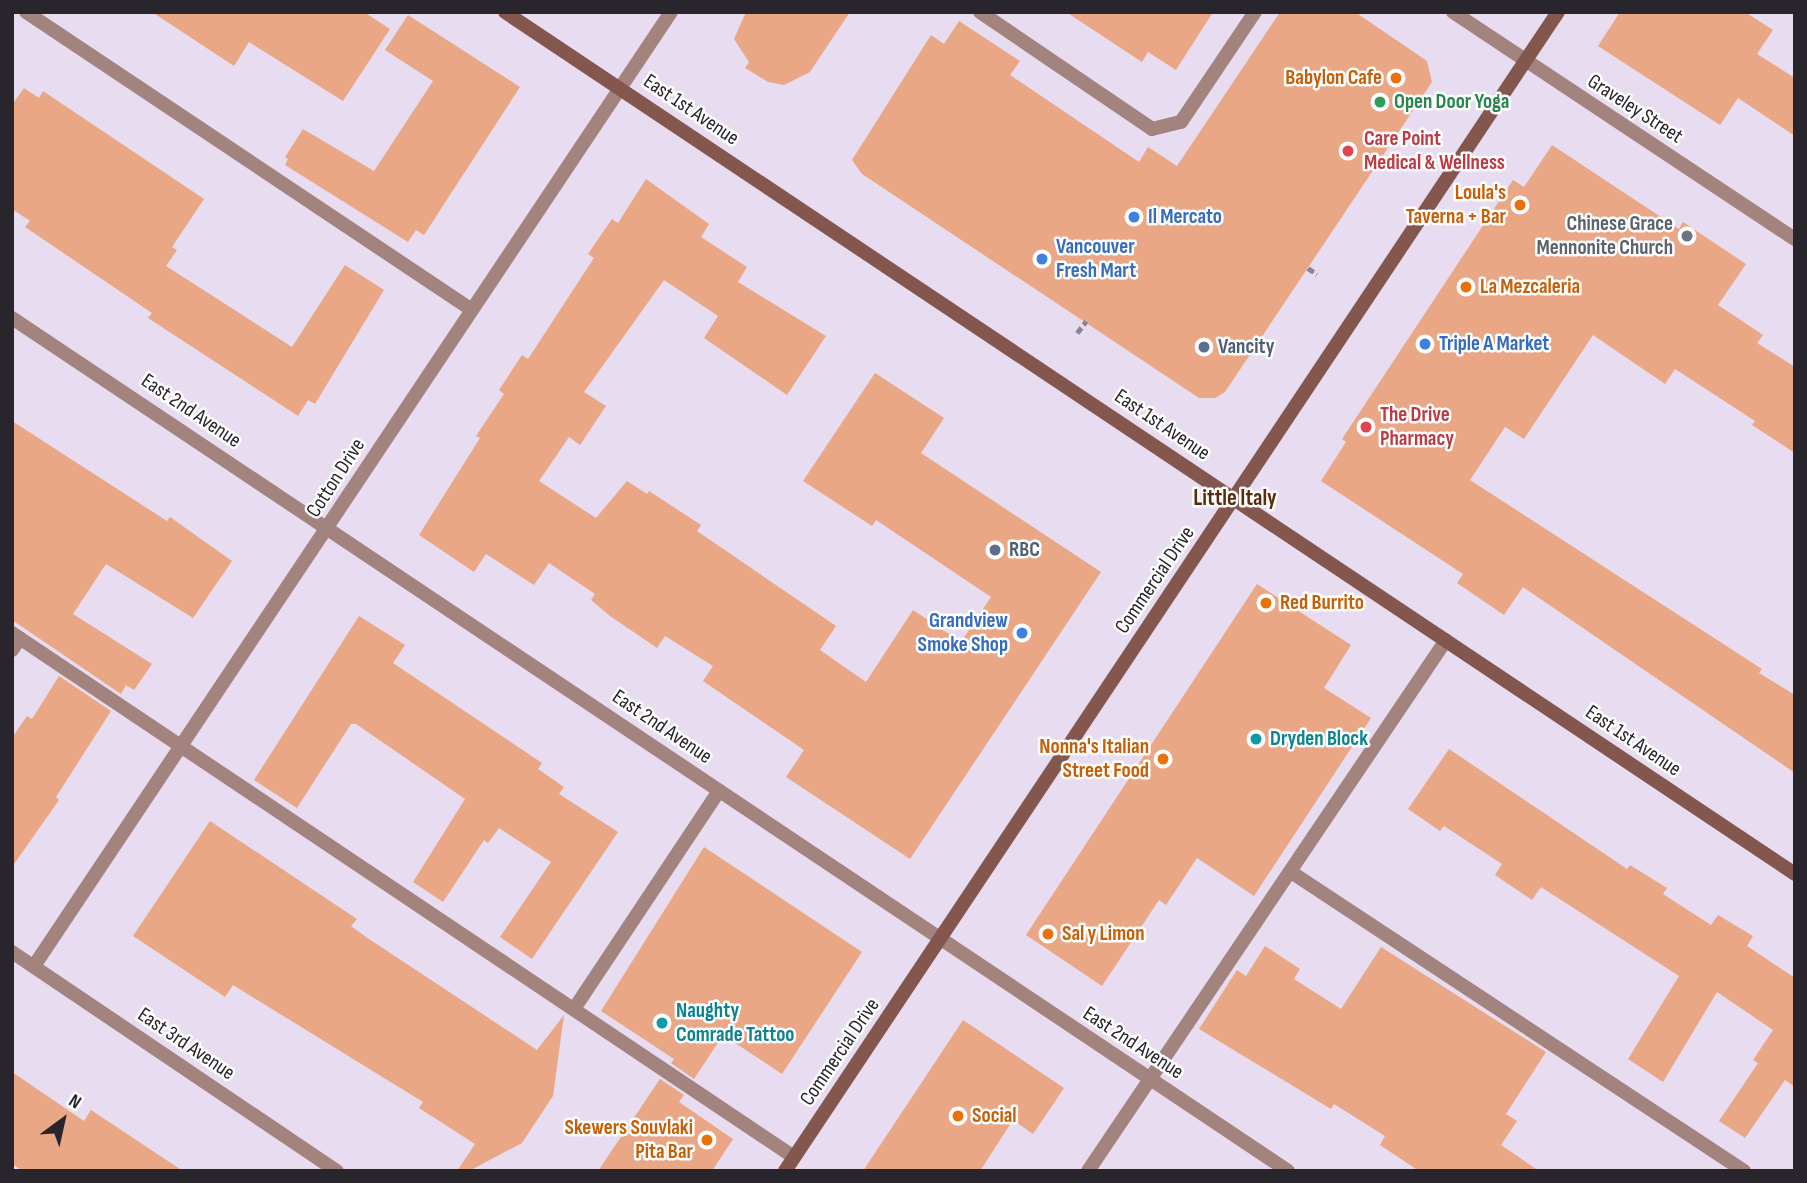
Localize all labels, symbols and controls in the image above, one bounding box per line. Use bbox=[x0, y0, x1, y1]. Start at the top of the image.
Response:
place label: Babylon Cafe bbox=[1285, 65, 1382, 91]
street label: East 1st Avenue bbox=[638, 69, 744, 151]
street label: Graveley Street bbox=[1583, 69, 1687, 149]
marker: Babylon Cafe bbox=[1388, 70, 1404, 86]
place label: Open Door Yoga bbox=[1394, 89, 1509, 115]
marker: Open Door Yoga bbox=[1372, 94, 1388, 110]
place label: Care Point Medical & Wellness bbox=[1364, 126, 1505, 176]
marker: Care Point Medical & Wellness bbox=[1338, 141, 1358, 161]
place label: Loula's Taverna + Bar bbox=[1406, 180, 1506, 230]
marker: Loula's Taverna + Bar bbox=[1512, 197, 1528, 213]
place label: Il Mercato bbox=[1148, 204, 1222, 230]
marker: Il Mercato bbox=[1126, 209, 1142, 225]
place label: Chinese Grace Mennonite Church bbox=[1536, 211, 1673, 261]
marker: Chinese Grace Mennonite Church bbox=[1679, 228, 1695, 244]
place label: Vancouver Fresh Mart bbox=[1056, 234, 1136, 284]
marker: Vancouver Fresh Mart bbox=[1034, 251, 1050, 267]
place label: La Mezcaleria bbox=[1480, 274, 1580, 300]
marker: La Mezcaleria bbox=[1458, 279, 1474, 295]
place label: Triple A Market bbox=[1439, 331, 1549, 357]
place label: Vancity bbox=[1218, 334, 1274, 360]
marker: Triple A Market bbox=[1417, 336, 1433, 352]
marker: Vancity bbox=[1196, 339, 1212, 355]
street label: East 2nd Avenue bbox=[136, 368, 246, 454]
street label: East 1st Avenue bbox=[1109, 384, 1215, 466]
place label: The Drive Pharmacy bbox=[1380, 402, 1454, 452]
marker: The Drive Pharmacy bbox=[1358, 419, 1374, 435]
street label: Cotton Drive bbox=[301, 434, 371, 522]
district label: Little Italy bbox=[1193, 484, 1277, 512]
street label: Commercial Drive bbox=[1110, 522, 1200, 638]
place label: RBC bbox=[1009, 537, 1040, 563]
marker: RBC bbox=[987, 542, 1003, 558]
place label: Red Burrito bbox=[1280, 590, 1364, 616]
marker: Red Burrito bbox=[1258, 595, 1274, 611]
place label: Grandview Smoke Shop bbox=[918, 608, 1008, 658]
marker: Grandview Smoke Shop bbox=[1014, 625, 1030, 641]
street label: East 2nd Avenue bbox=[607, 684, 717, 770]
street label: East 1st Avenue bbox=[1580, 700, 1686, 782]
place label: Dryden Block bbox=[1270, 726, 1368, 752]
marker: Dryden Block bbox=[1248, 731, 1264, 747]
place label: Nonna's Italian Street Food bbox=[1039, 734, 1149, 784]
marker: Nonna's Italian Street Food bbox=[1155, 751, 1171, 767]
place label: Sal y Limon bbox=[1062, 921, 1145, 947]
marker: Sal y Limon bbox=[1040, 926, 1056, 942]
street label: Commercial Drive bbox=[795, 994, 885, 1110]
place label: Naughty Comrade Tattoo bbox=[676, 998, 794, 1048]
street label: East 2nd Avenue bbox=[1078, 1001, 1188, 1085]
street label: East 3rd Avenue bbox=[133, 1002, 239, 1086]
marker: Naughty Comrade Tattoo bbox=[654, 1015, 670, 1031]
north arrow bbox=[28, 1085, 98, 1155]
text: N bbox=[64, 1090, 85, 1114]
place label: Social bbox=[972, 1103, 1017, 1129]
marker: Social bbox=[950, 1108, 966, 1124]
place label: Skewers Souvlaki Pita Bar bbox=[564, 1115, 693, 1165]
marker: Skewers Souvlaki Pita Bar bbox=[699, 1132, 715, 1148]

